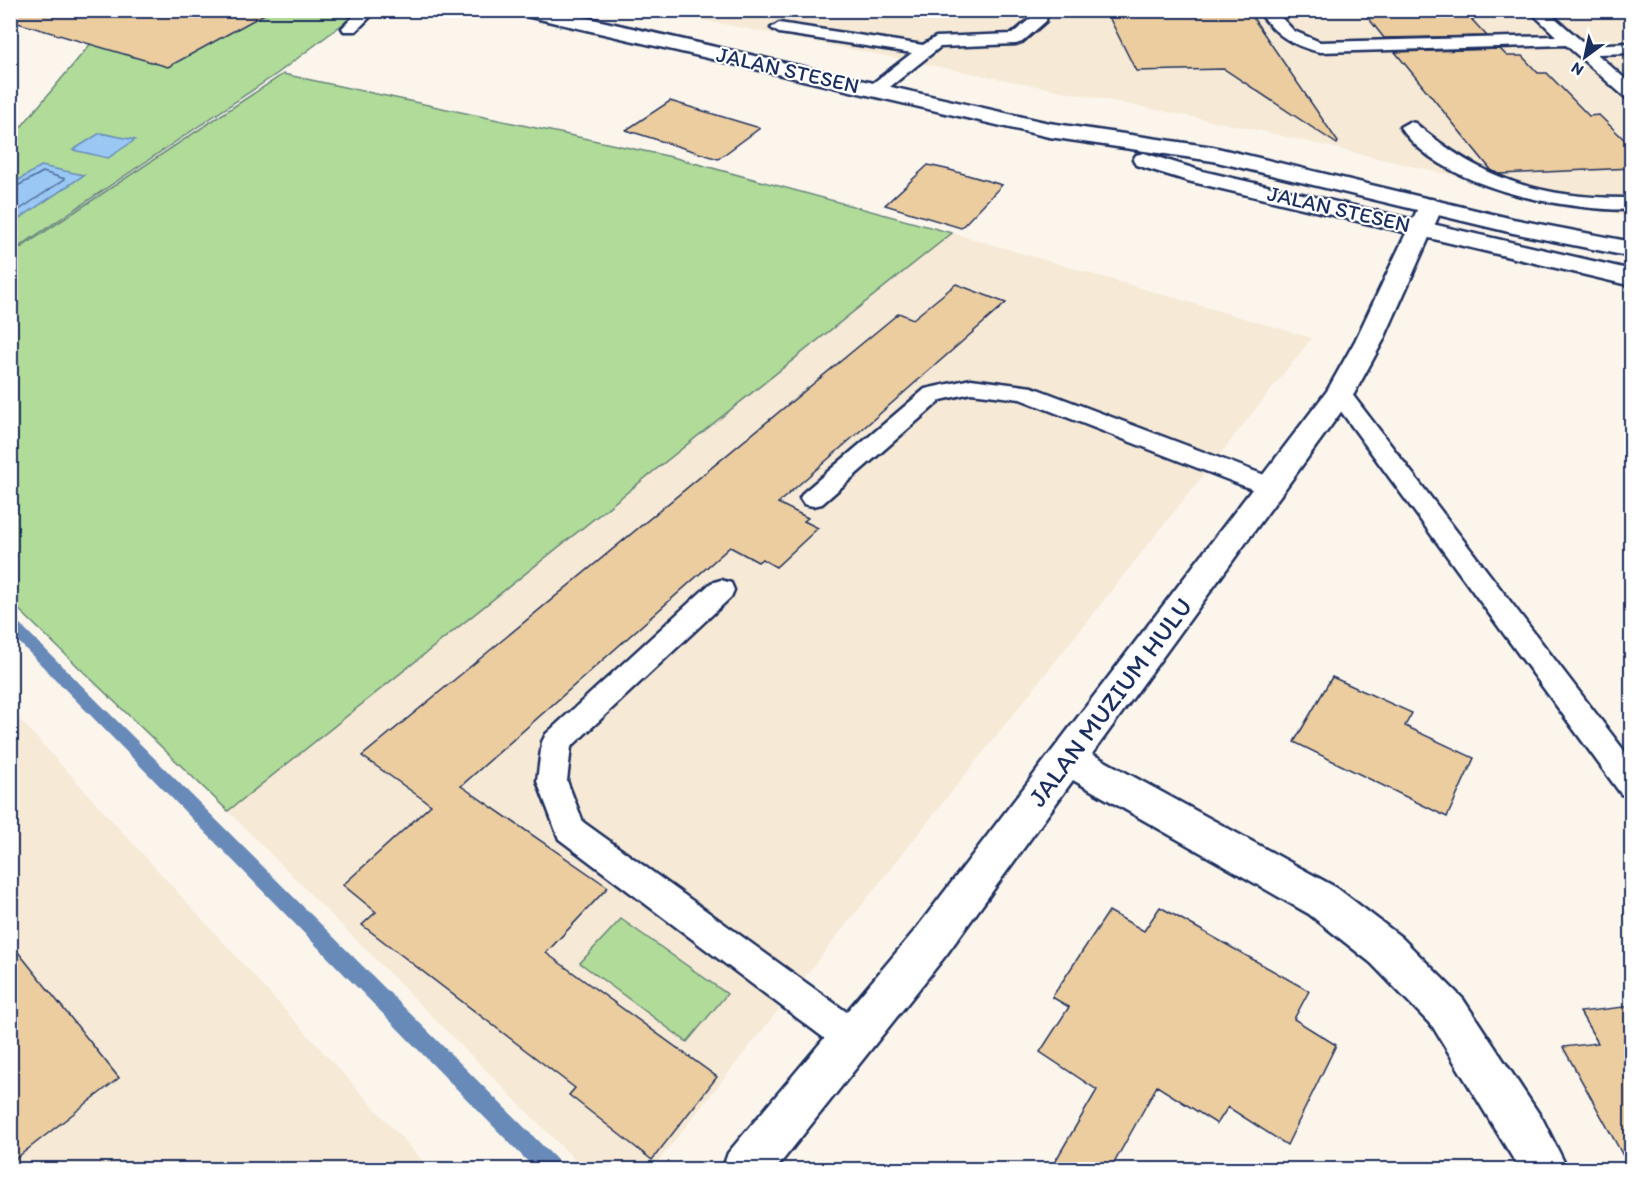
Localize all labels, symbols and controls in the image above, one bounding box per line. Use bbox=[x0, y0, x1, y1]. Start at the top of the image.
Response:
north arrow bbox=[1555, 27, 1615, 87]
street label: JALAN STESEN bbox=[714, 40, 862, 100]
text: N bbox=[1567, 58, 1587, 80]
street label: JALAN STESEN bbox=[1265, 179, 1413, 239]
street label: JALAN MUZIUM HULU bbox=[1021, 591, 1199, 813]

